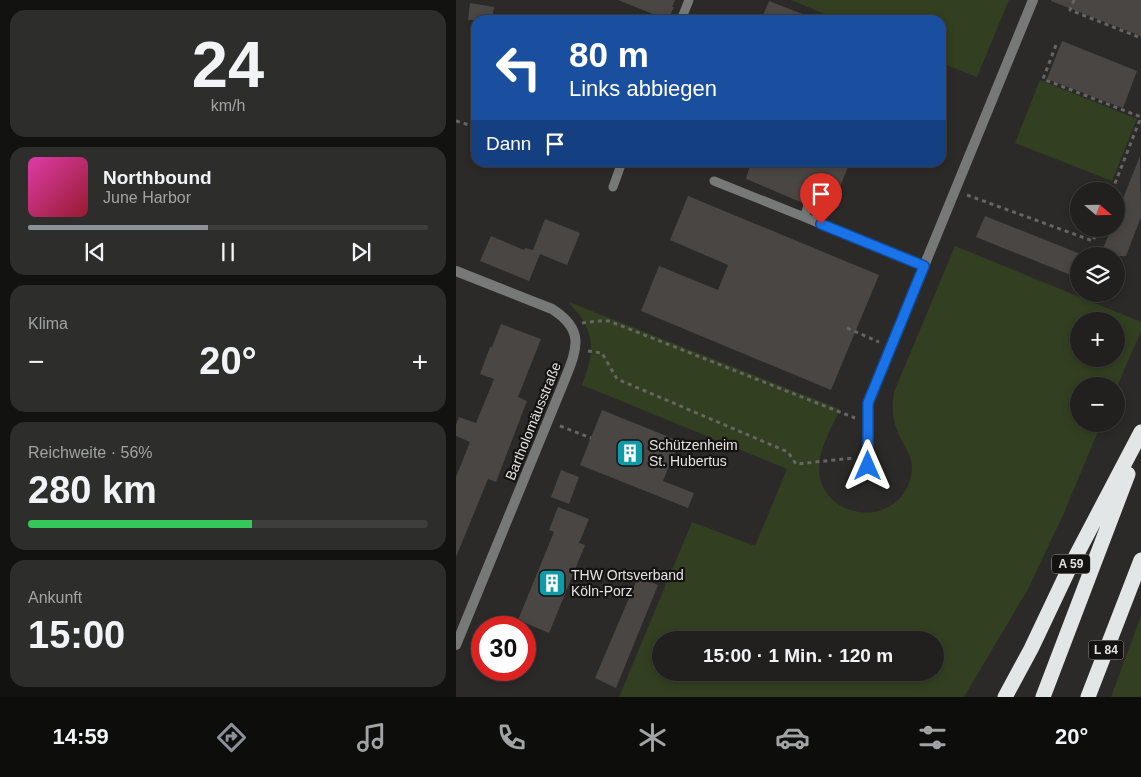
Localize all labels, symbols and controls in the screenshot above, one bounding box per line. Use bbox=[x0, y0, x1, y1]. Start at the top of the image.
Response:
text: 24 bbox=[192, 28, 264, 101]
icon: left bbox=[486, 35, 551, 100]
text: 80 m bbox=[569, 35, 649, 74]
text: Links abbiegen bbox=[569, 76, 717, 101]
text: km/h bbox=[211, 97, 245, 114]
icon: arrive bbox=[541, 130, 569, 158]
text: Dann bbox=[486, 133, 531, 154]
text: Northbound bbox=[103, 167, 212, 188]
pin bbox=[800, 173, 842, 224]
icon: arrive bbox=[807, 180, 835, 208]
north arrow bbox=[1070, 182, 1125, 238]
map controls bbox=[1070, 182, 1125, 432]
text: June Harbor bbox=[103, 189, 191, 206]
icon: previous bbox=[81, 238, 109, 266]
icon: pause bbox=[214, 238, 242, 266]
icon: next bbox=[347, 238, 375, 266]
button: layers bbox=[1070, 247, 1125, 302]
button: + bbox=[1070, 312, 1125, 367]
text: Klima bbox=[28, 315, 68, 332]
text: 20° bbox=[199, 340, 257, 382]
text: − bbox=[28, 346, 44, 377]
text: + bbox=[412, 346, 428, 377]
street label: Bartholomäusstraße bbox=[502, 359, 564, 482]
button: − bbox=[1070, 377, 1125, 432]
place label: Schützenheim St. Hubertus bbox=[649, 437, 738, 469]
building icon: Schützenheim St. Hubertus bbox=[615, 438, 645, 468]
position arrow bbox=[841, 439, 893, 491]
text: Reichweite · 56% bbox=[28, 444, 153, 461]
text: 280 km bbox=[28, 469, 157, 511]
road number: A 59 bbox=[1052, 554, 1090, 574]
place label: THW Ortsverband Köln-Porz bbox=[571, 567, 684, 599]
building icon: THW Ortsverband Köln-Porz bbox=[537, 568, 567, 598]
text: Ankunft bbox=[28, 589, 82, 606]
text: 15:00 bbox=[28, 614, 125, 656]
speed limit sign: 30 bbox=[471, 616, 536, 681]
road number: L 84 bbox=[1088, 640, 1124, 660]
text: 15:00 · 1 Min. · 120 m bbox=[703, 645, 893, 666]
icon: directions bbox=[214, 720, 249, 755]
icon: music bbox=[354, 720, 389, 755]
icon: phone bbox=[494, 720, 529, 755]
icon: climate bbox=[635, 720, 670, 755]
icon: car bbox=[775, 720, 810, 755]
icon: filters bbox=[915, 720, 950, 755]
text: 14:59 bbox=[53, 724, 109, 749]
text: 20° bbox=[1055, 724, 1088, 749]

